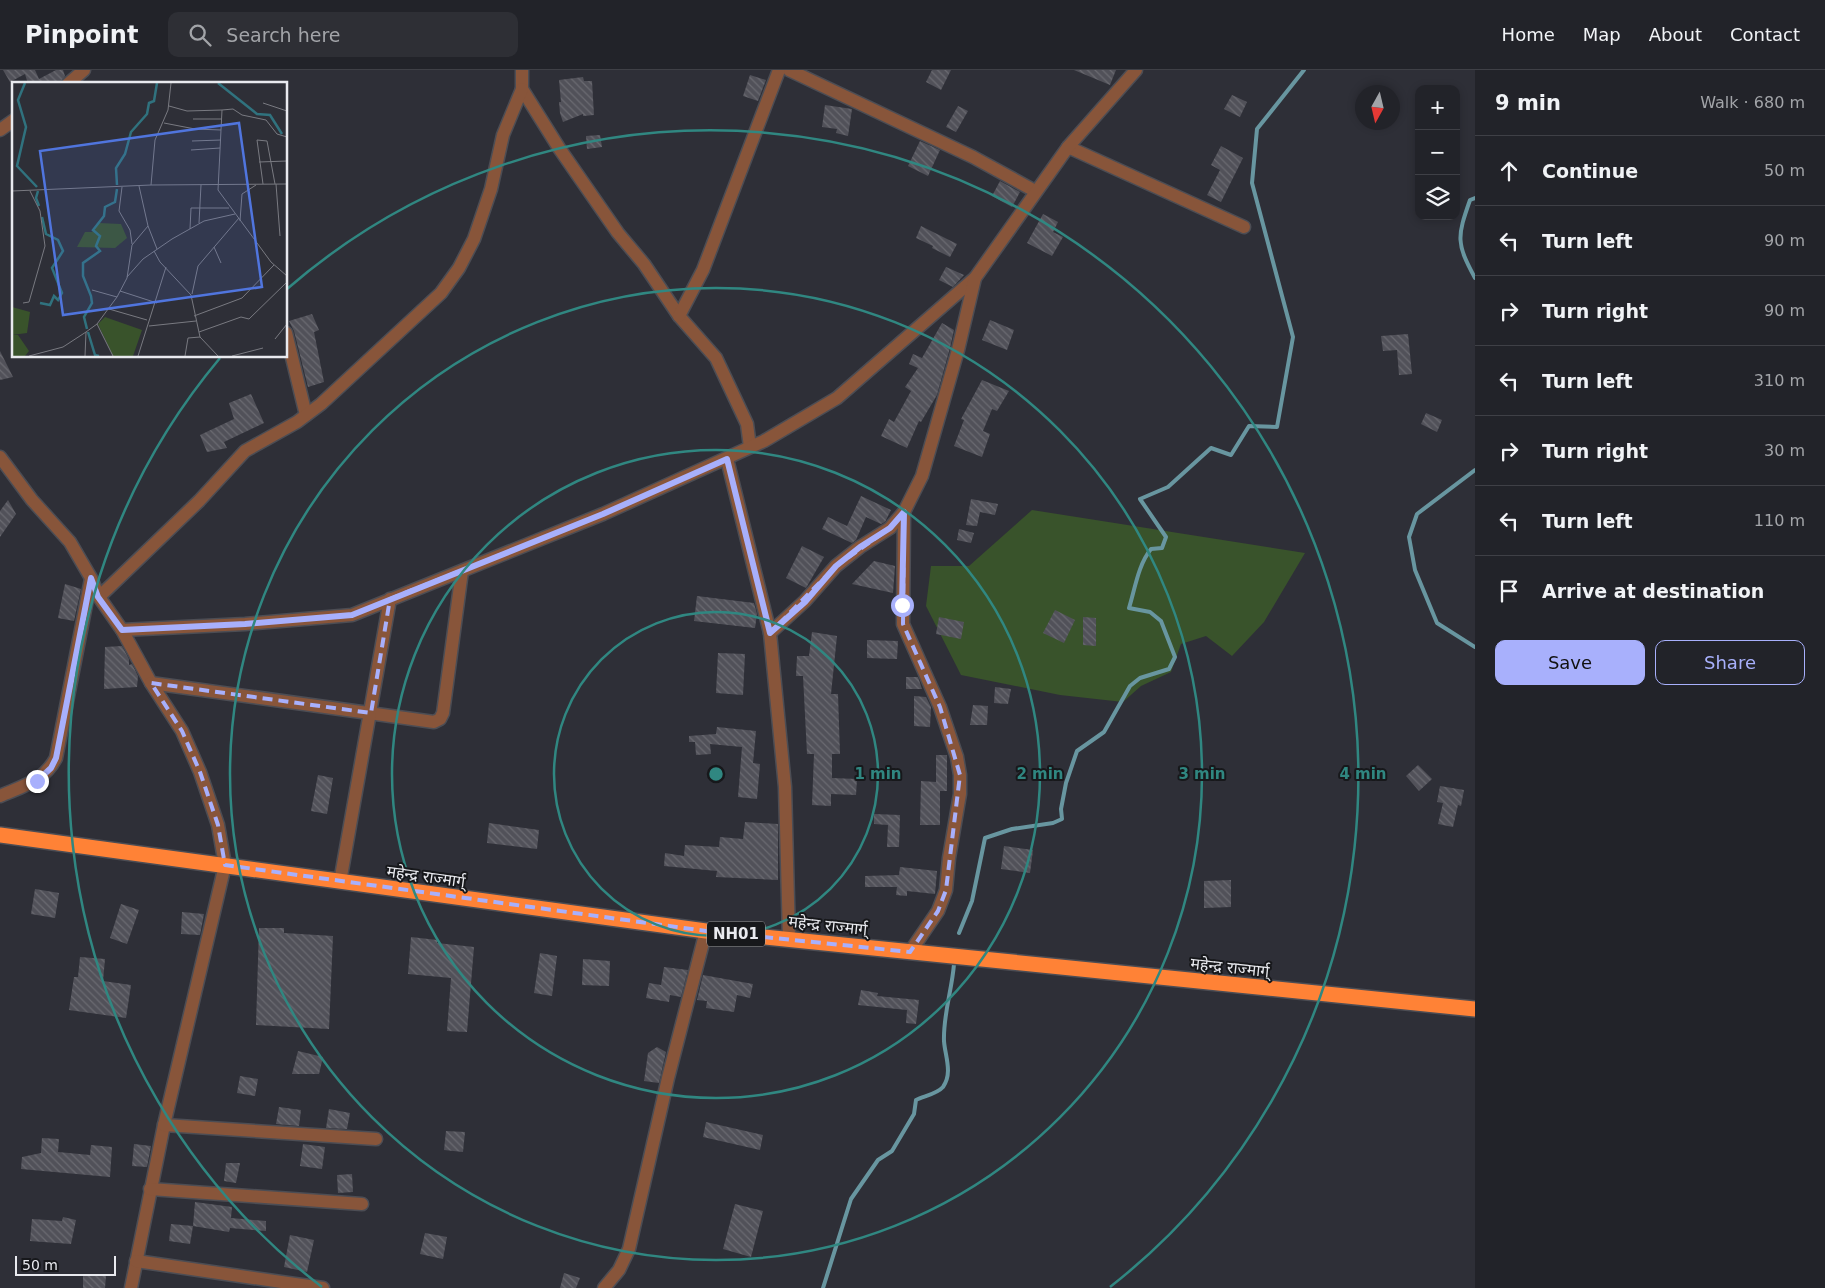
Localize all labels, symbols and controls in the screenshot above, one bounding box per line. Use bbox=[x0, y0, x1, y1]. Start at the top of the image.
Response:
search box bbox=[168, 12, 518, 57]
text: Pinpoint bbox=[25, 21, 138, 49]
icon: search bbox=[186, 21, 214, 49]
text: Search here bbox=[226, 24, 341, 46]
text: Home bbox=[1502, 24, 1555, 45]
text: Map bbox=[1583, 24, 1621, 45]
text: About bbox=[1649, 24, 1702, 45]
text: Contact bbox=[1730, 24, 1800, 45]
inset map bbox=[12, 82, 288, 358]
north arrow bbox=[1355, 85, 1400, 130]
map controls bbox=[1415, 85, 1460, 220]
button: + bbox=[1415, 85, 1460, 130]
text: 9 min bbox=[1495, 91, 1561, 115]
text: Walk · 680 m bbox=[1700, 93, 1805, 112]
button: − bbox=[1415, 130, 1460, 175]
icon: ahead bbox=[1495, 157, 1523, 185]
text: Continue bbox=[1542, 160, 1638, 182]
text: 50 m bbox=[1764, 161, 1805, 180]
button: layers bbox=[1415, 175, 1460, 220]
icon: left bbox=[1495, 227, 1523, 255]
text: Turn left bbox=[1542, 230, 1633, 252]
text: 90 m bbox=[1764, 231, 1805, 250]
icon: right bbox=[1495, 297, 1523, 325]
text: Turn right bbox=[1542, 300, 1648, 322]
text: 90 m bbox=[1764, 301, 1805, 320]
icon: left bbox=[1495, 367, 1523, 395]
text: Turn left bbox=[1542, 370, 1633, 392]
text: 310 m bbox=[1754, 371, 1805, 390]
icon: right bbox=[1495, 437, 1523, 465]
text: Turn right bbox=[1542, 440, 1648, 462]
text: 30 m bbox=[1764, 441, 1805, 460]
icon: left bbox=[1495, 507, 1523, 535]
text: Turn left bbox=[1542, 510, 1633, 532]
text: 110 m bbox=[1754, 511, 1805, 530]
icon: arrive bbox=[1495, 577, 1523, 605]
text: Arrive at destination bbox=[1542, 580, 1764, 602]
route start bbox=[891, 594, 914, 617]
button: Save bbox=[1495, 640, 1645, 685]
button: Share bbox=[1655, 640, 1805, 685]
centre of rings bbox=[707, 765, 725, 783]
text: 1 min bbox=[854, 765, 902, 783]
text: 2 min bbox=[1016, 765, 1064, 783]
text: 3 min bbox=[1178, 765, 1226, 783]
text: 4 min bbox=[1339, 765, 1387, 783]
route end bbox=[26, 770, 49, 793]
street label: महेन्द्र राज्मार्ग् bbox=[385, 862, 469, 893]
street label: महेन्द्र राज्मार्ग् bbox=[787, 912, 871, 940]
road number: NH01 bbox=[707, 922, 765, 946]
street label: महेन्द्र राज्मार्ग् bbox=[1189, 954, 1273, 982]
scale bar bbox=[15, 1253, 116, 1276]
text: 50 m bbox=[22, 1257, 58, 1273]

